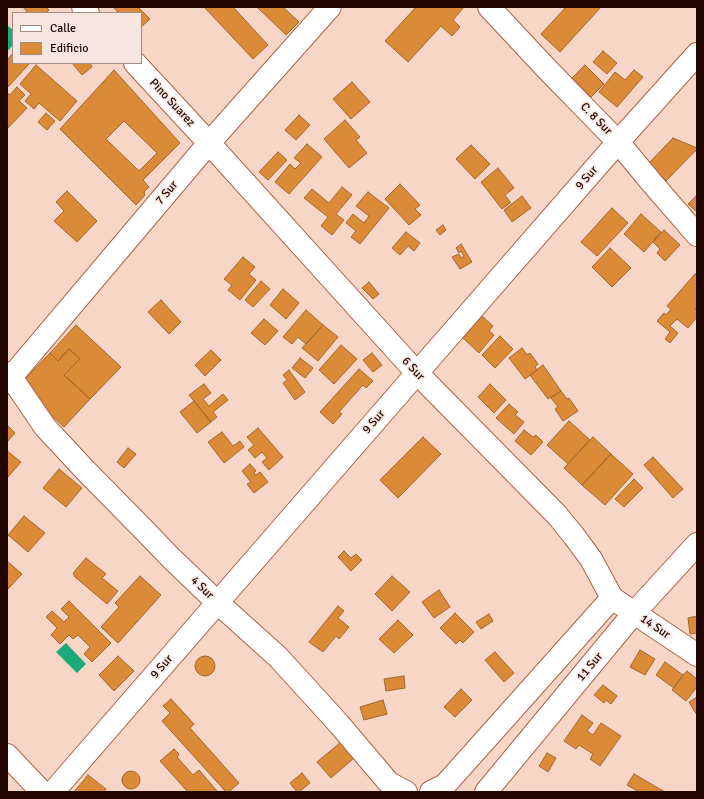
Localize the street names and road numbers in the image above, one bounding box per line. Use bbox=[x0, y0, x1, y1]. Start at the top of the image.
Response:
street label: Pino Suarez bbox=[146, 76, 198, 130]
street label: C. 8 Sur bbox=[577, 100, 615, 138]
street label: 9 Sur bbox=[573, 163, 601, 193]
street label: 7 Sur bbox=[153, 178, 181, 208]
street label: 6 Sur bbox=[399, 354, 427, 384]
street label: 9 Sur bbox=[360, 407, 388, 437]
street label: 4 Sur bbox=[187, 574, 217, 602]
street label: 14 Sur bbox=[637, 612, 673, 642]
street label: 11 Sur bbox=[574, 650, 606, 684]
street label: 9 Sur bbox=[148, 652, 176, 682]

